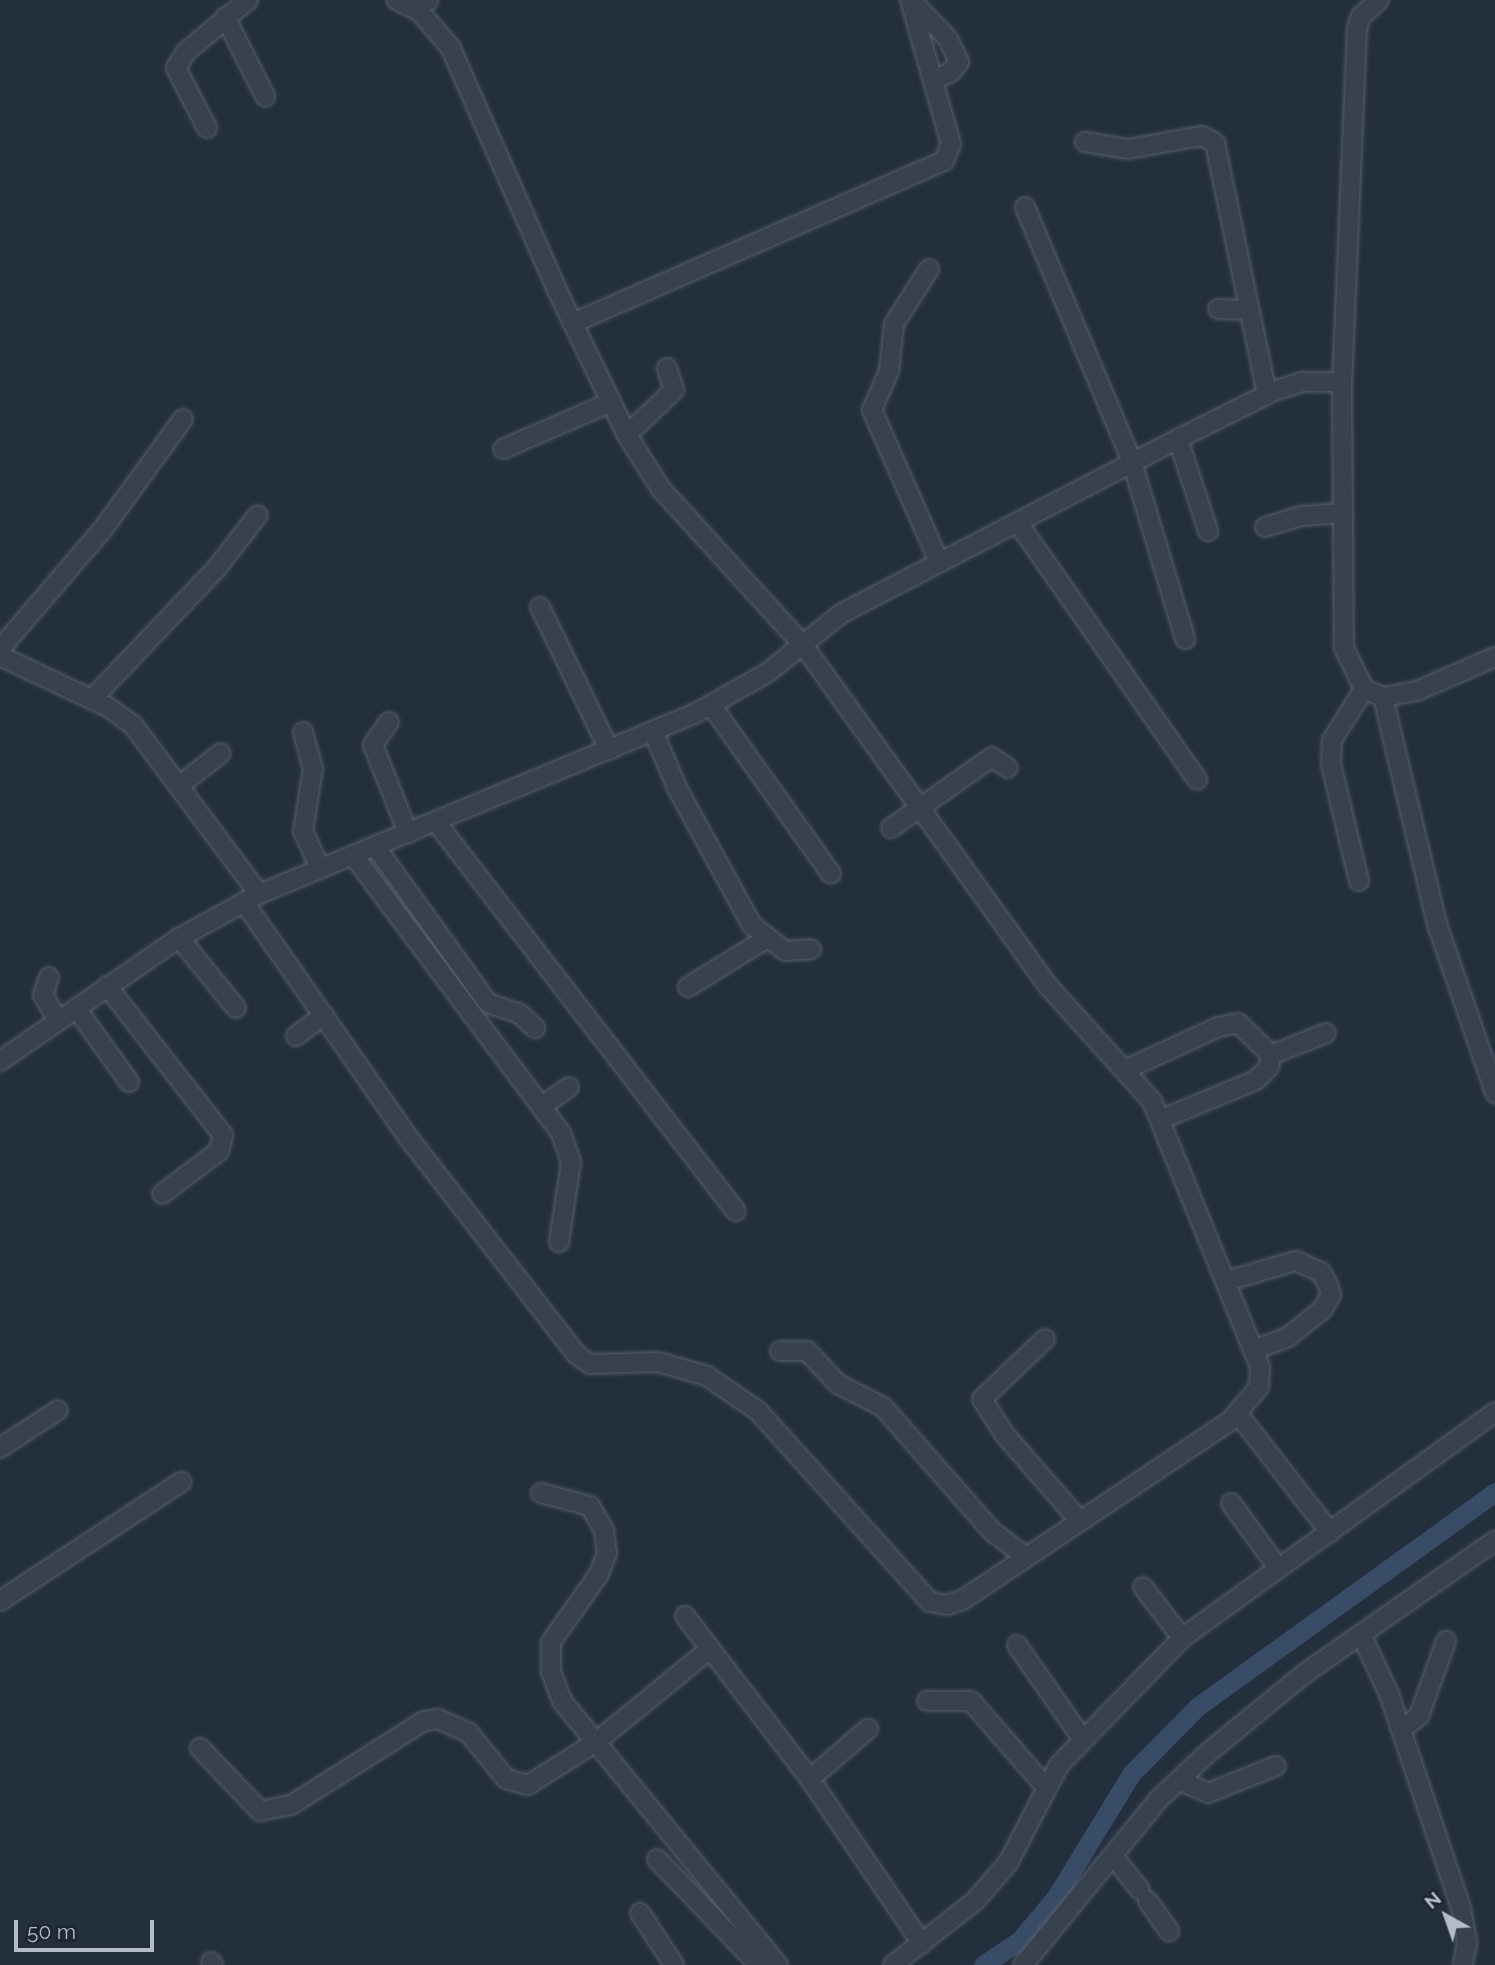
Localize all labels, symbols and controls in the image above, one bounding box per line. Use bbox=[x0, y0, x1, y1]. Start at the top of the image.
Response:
north arrow bbox=[1411, 1881, 1481, 1951]
text: N bbox=[1420, 1887, 1445, 1913]
scale bar bbox=[18, 1906, 158, 1950]
text: 50 m bbox=[27, 1919, 76, 1944]

